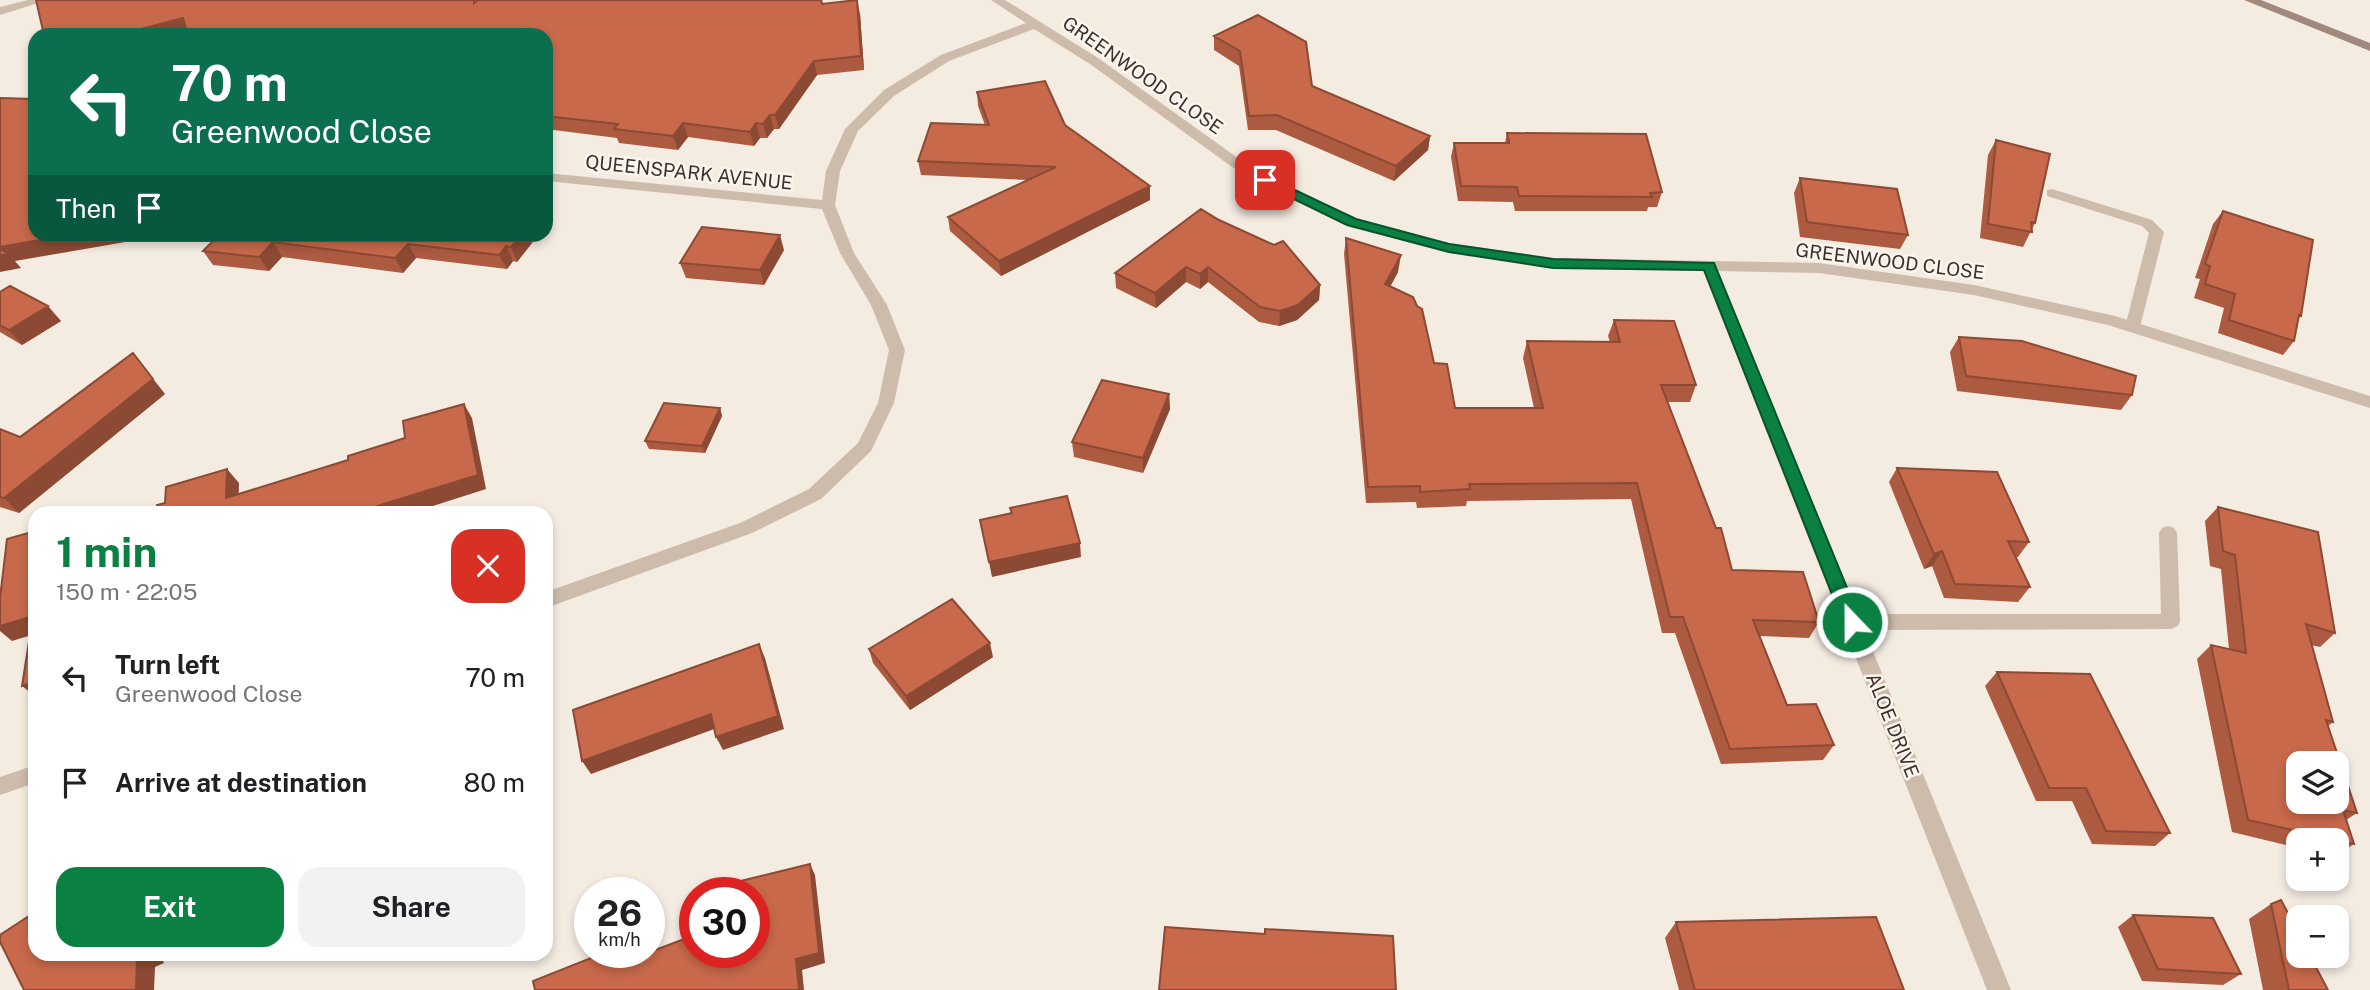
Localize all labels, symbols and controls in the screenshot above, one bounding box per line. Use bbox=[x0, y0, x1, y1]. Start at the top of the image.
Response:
street label: GREENWOOD CLOSE bbox=[1059, 11, 1227, 139]
text: 70 m bbox=[171, 54, 288, 112]
icon: left bbox=[56, 56, 147, 147]
text: Greenwood Close bbox=[171, 113, 432, 150]
street label: QUEENSPARK AVENUE bbox=[584, 150, 794, 194]
pin bbox=[1235, 150, 1295, 210]
icon: arrive bbox=[1246, 161, 1284, 199]
icon: arrive bbox=[130, 189, 168, 227]
text: Then bbox=[56, 193, 116, 224]
street label: GREENWOOD CLOSE bbox=[1794, 238, 1986, 284]
text: 1 min bbox=[56, 527, 157, 576]
button: close bbox=[451, 529, 525, 603]
text: 150 m · 22:05 bbox=[56, 578, 197, 605]
position arrow bbox=[1815, 585, 1889, 659]
text: Turn left bbox=[115, 649, 220, 680]
icon: left bbox=[56, 659, 94, 697]
text: 70 m bbox=[465, 662, 525, 693]
street label: ALOE DRIVE bbox=[1862, 670, 1924, 780]
text: Greenwood Close bbox=[115, 680, 302, 707]
map controls bbox=[2286, 751, 2349, 968]
button: layers bbox=[2286, 751, 2349, 814]
icon: arrive bbox=[56, 764, 94, 802]
text: Arrive at destination bbox=[115, 767, 367, 798]
text: 80 m bbox=[464, 767, 525, 798]
button: + bbox=[2286, 828, 2349, 891]
button: Exit bbox=[56, 867, 284, 947]
button: Share bbox=[298, 867, 525, 947]
speed limit sign: 30 bbox=[679, 877, 770, 968]
text: 26 bbox=[597, 893, 642, 934]
button: − bbox=[2286, 905, 2349, 968]
text: km/h bbox=[598, 929, 641, 950]

